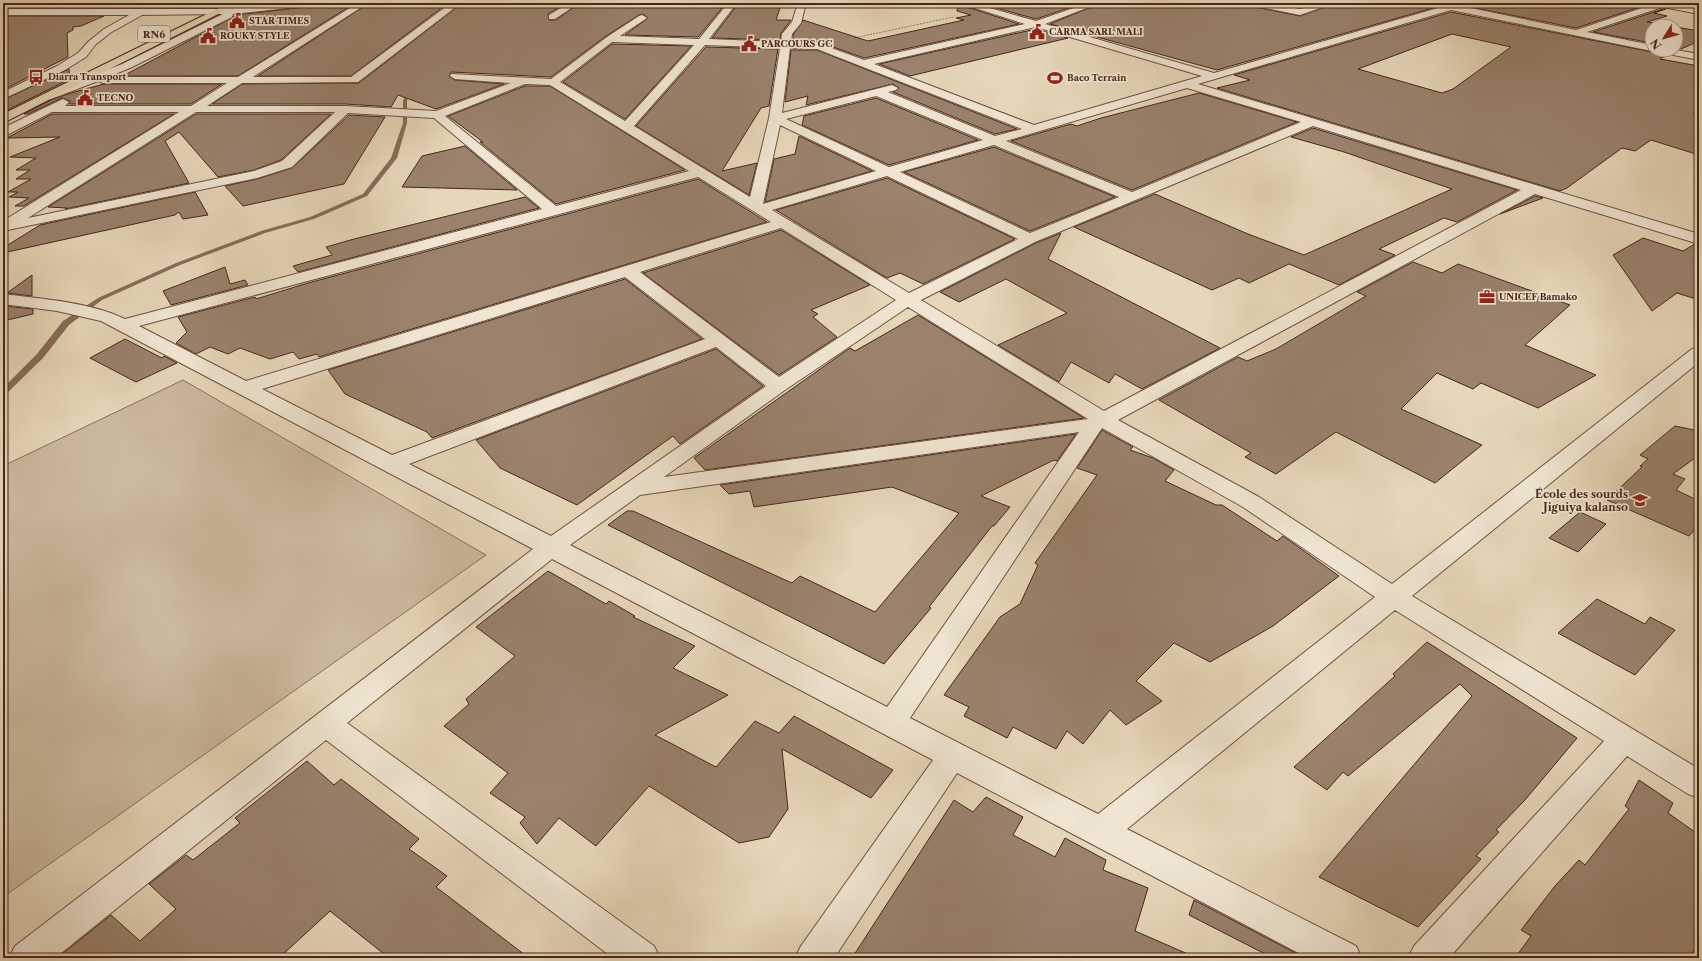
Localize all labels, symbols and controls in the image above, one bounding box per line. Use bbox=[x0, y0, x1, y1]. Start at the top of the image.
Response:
public building icon: STAR TIMES bbox=[228, 12, 246, 30]
place label: STAR TIMES bbox=[249, 15, 310, 26]
north arrow bbox=[1644, 18, 1684, 58]
public building icon: CARMA SARL MALI bbox=[1028, 23, 1046, 41]
road number: RN6 bbox=[138, 26, 170, 42]
place label: CARMA SARL MALI bbox=[1049, 26, 1143, 37]
public building icon: ROUKY STYLE bbox=[199, 27, 217, 45]
place label: ROUKY STYLE bbox=[220, 30, 290, 41]
public building icon: PARCOURS GC bbox=[740, 35, 758, 53]
text: N bbox=[1647, 36, 1664, 52]
place label: PARCOURS GC bbox=[761, 38, 832, 49]
bus stop icon: Diarra Transport bbox=[27, 68, 45, 86]
sports icon: Baco Terrain bbox=[1046, 69, 1064, 87]
place label: Diarra Transport bbox=[48, 71, 127, 82]
place label: Baco Terrain bbox=[1067, 72, 1126, 83]
public building icon: TECNO bbox=[76, 89, 94, 107]
place label: TECNO bbox=[97, 92, 133, 103]
office icon: UNICEF Bamako bbox=[1478, 288, 1496, 306]
place label: UNICEF Bamako bbox=[1499, 291, 1577, 302]
place label: École des sourds Jiguiya kalanso bbox=[1535, 487, 1628, 514]
school or university icon: École des sourds Jiguiya kalanso bbox=[1631, 491, 1649, 509]

